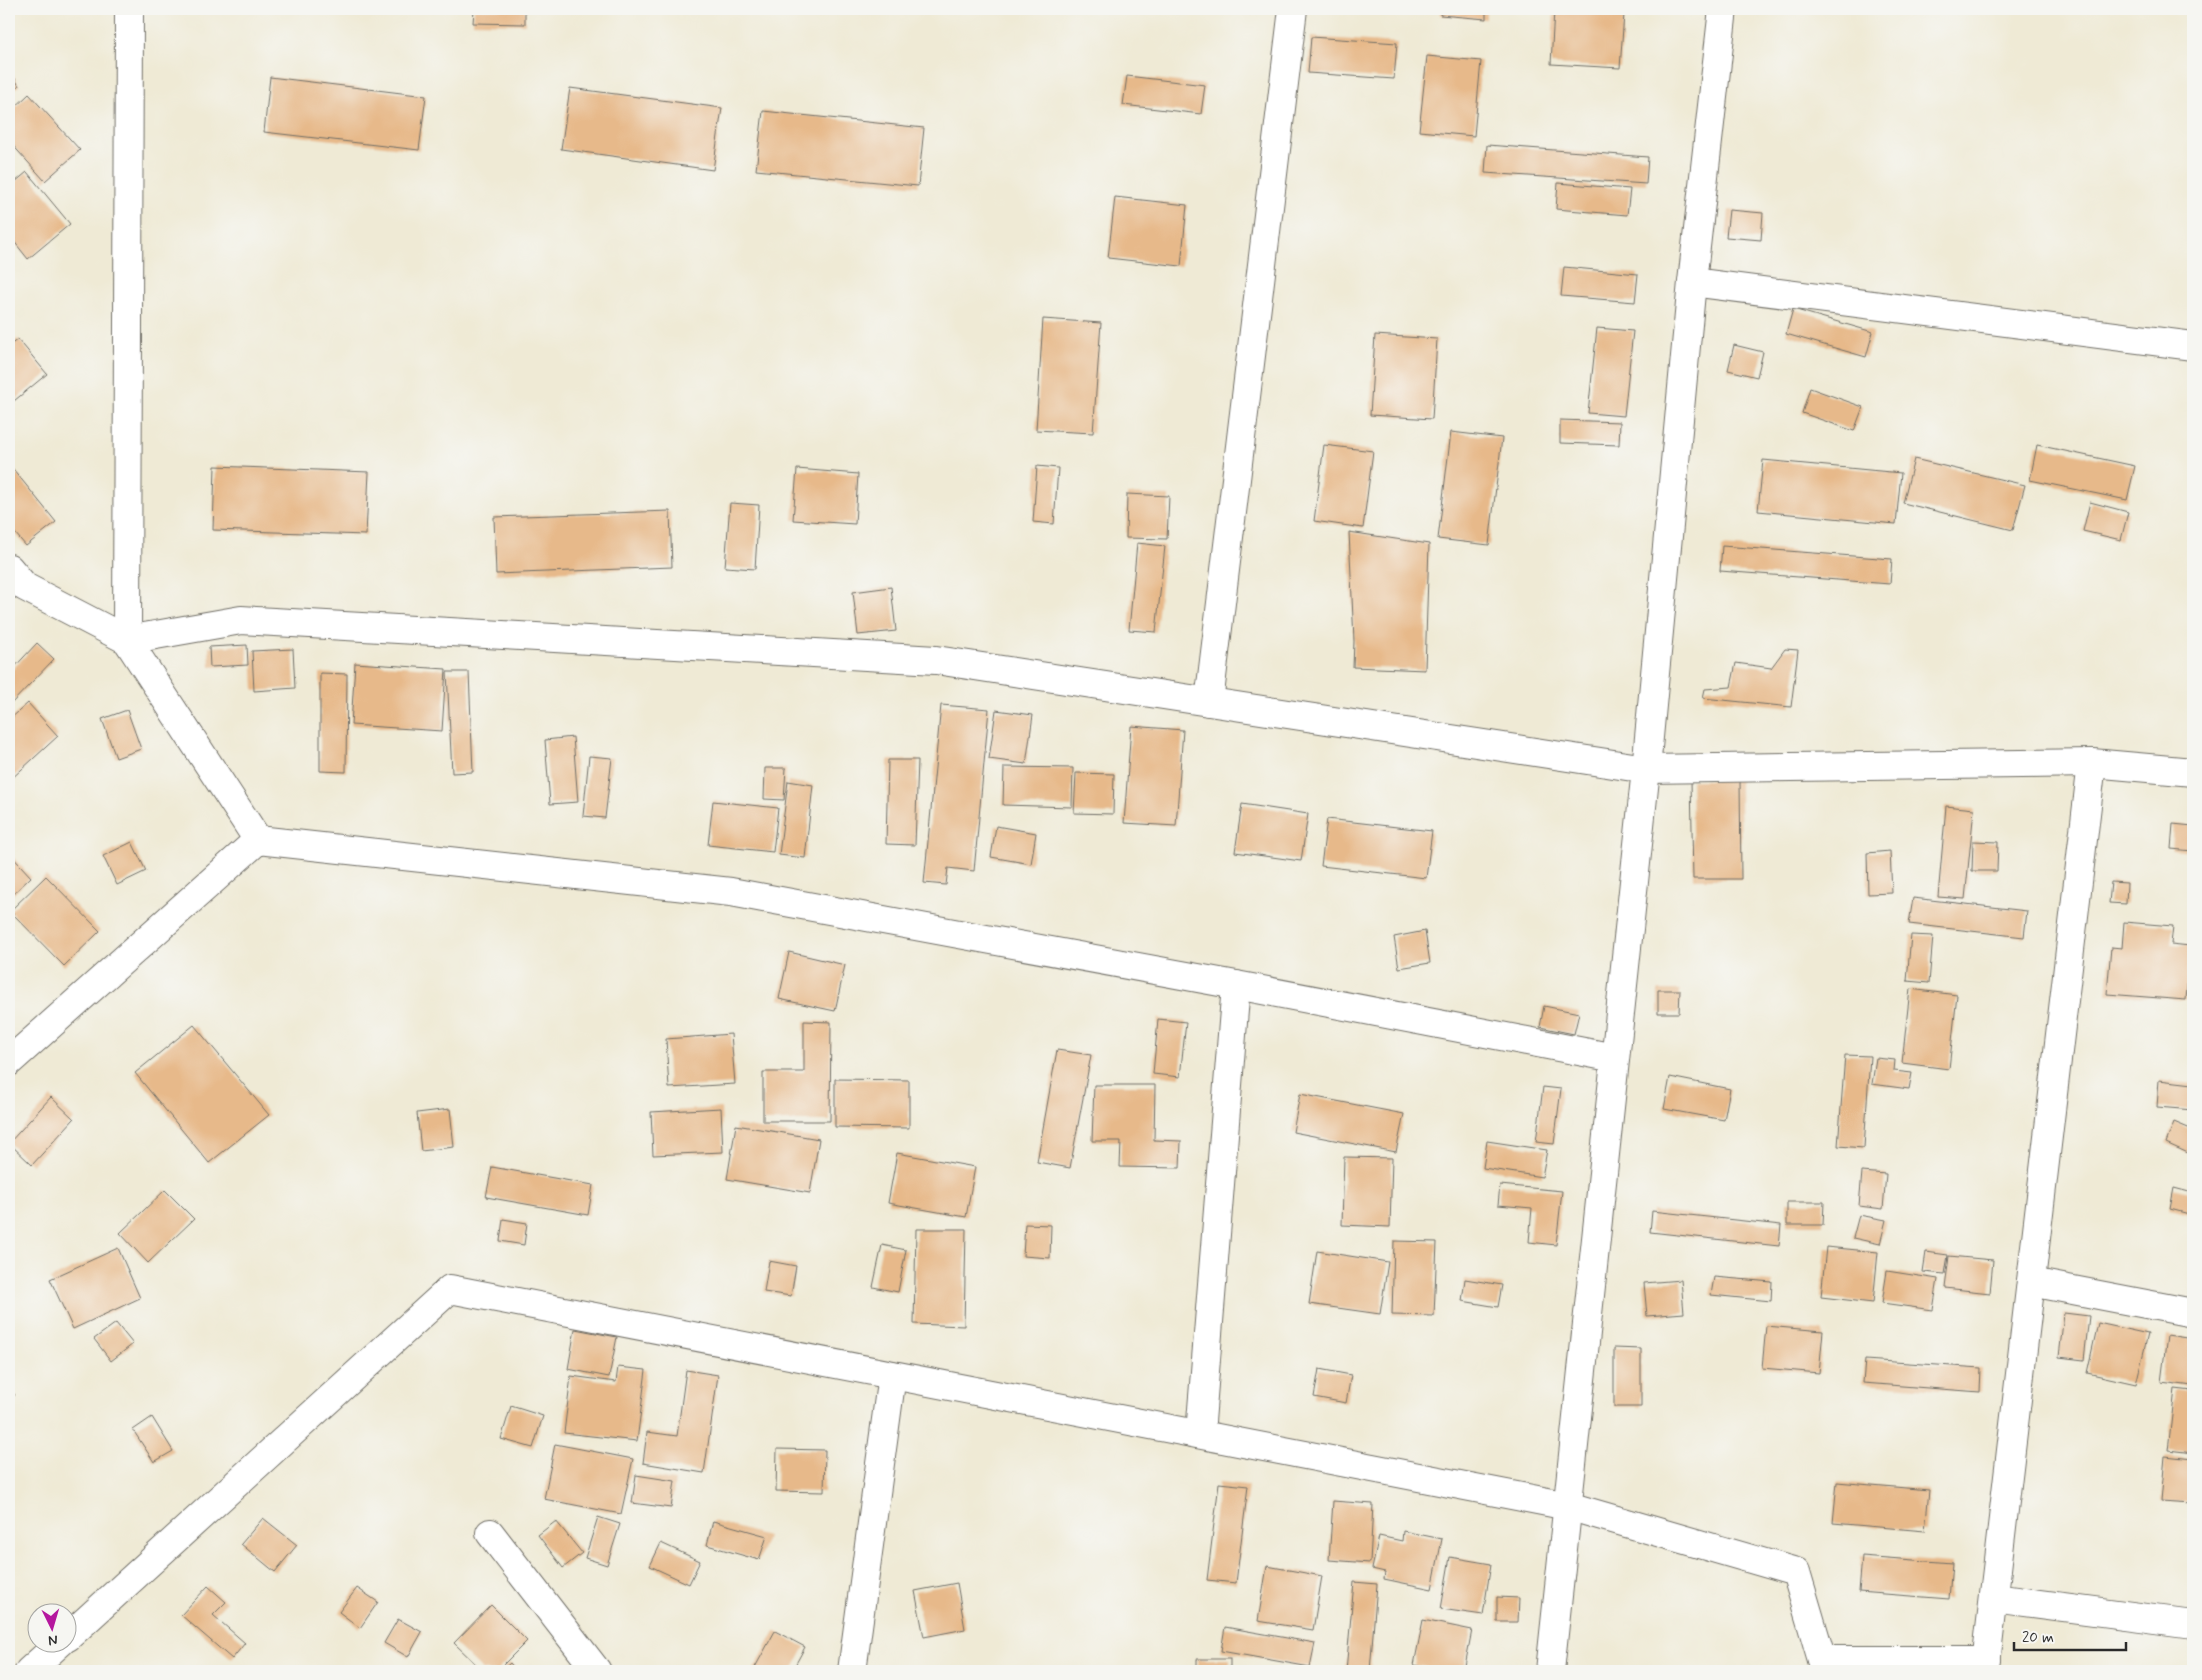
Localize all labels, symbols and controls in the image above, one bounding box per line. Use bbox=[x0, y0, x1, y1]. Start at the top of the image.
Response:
north arrow bbox=[28, 1602, 78, 1652]
scale bar bbox=[2014, 1620, 2127, 1652]
text: 20 m bbox=[2022, 1628, 2054, 1648]
text: N bbox=[48, 1631, 58, 1649]

